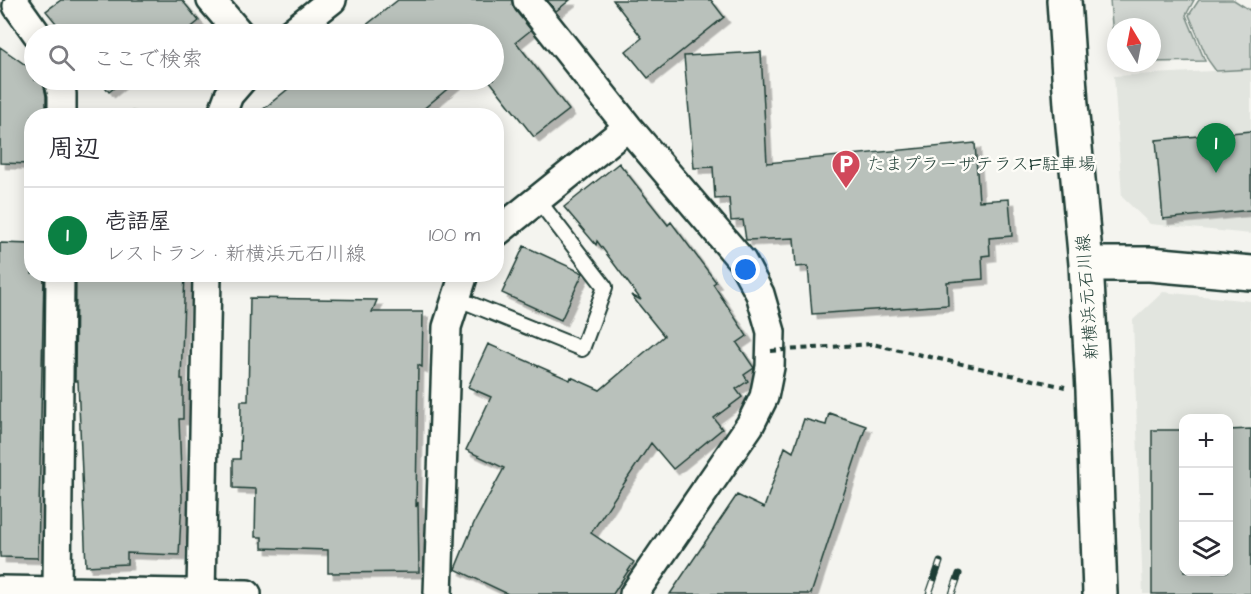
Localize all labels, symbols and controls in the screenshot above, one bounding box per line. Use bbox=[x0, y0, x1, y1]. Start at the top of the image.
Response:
north arrow bbox=[1107, 18, 1161, 72]
search box bbox=[24, 24, 504, 90]
icon: search bbox=[45, 41, 78, 74]
text: ここで検索 bbox=[93, 44, 203, 75]
pin: 1 bbox=[1196, 124, 1236, 173]
text: 周辺 bbox=[48, 131, 100, 167]
parking icon: たまプラーザテラスF駐車場 bbox=[830, 148, 862, 190]
place label: たまプラーザテラスF駐車場 bbox=[867, 152, 1095, 177]
text: 壱語屋 bbox=[105, 206, 171, 237]
text: 1 bbox=[66, 221, 69, 249]
text: 100 m bbox=[429, 221, 480, 249]
street label: 新横浜元石川線 bbox=[1071, 233, 1104, 361]
text: レストラン · 新横浜元石川線 bbox=[105, 240, 365, 268]
your location bbox=[731, 255, 760, 284]
map controls bbox=[1179, 414, 1233, 576]
button: + bbox=[1179, 414, 1233, 468]
button: − bbox=[1179, 468, 1233, 522]
button: layers bbox=[1179, 522, 1233, 576]

